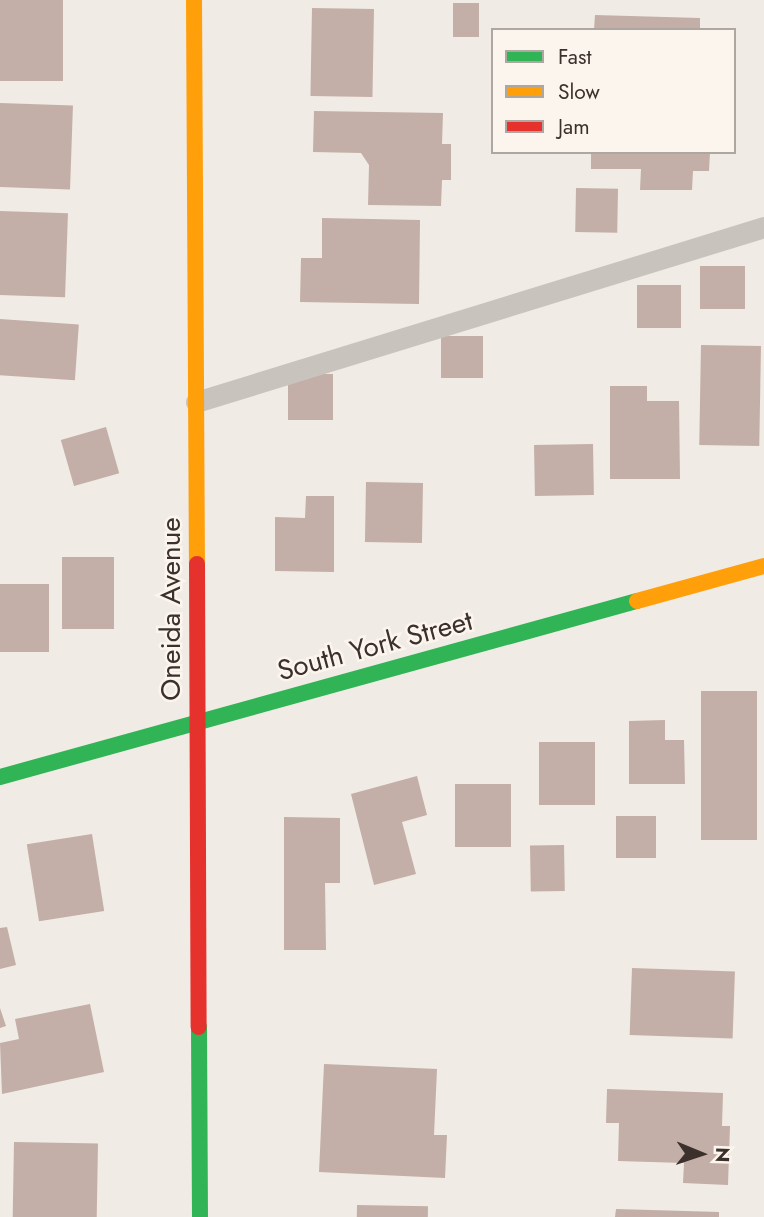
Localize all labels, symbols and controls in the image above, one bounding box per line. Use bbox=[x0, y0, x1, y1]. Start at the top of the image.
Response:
legend bbox=[491, 28, 736, 154]
text: Fast bbox=[558, 42, 591, 72]
text: Slow bbox=[558, 77, 600, 107]
text: Jam bbox=[558, 112, 590, 142]
street label: Oneida Avenue bbox=[154, 517, 188, 701]
street label: South York Street bbox=[274, 604, 476, 688]
north arrow bbox=[666, 1119, 736, 1189]
text: N bbox=[709, 1147, 736, 1163]

